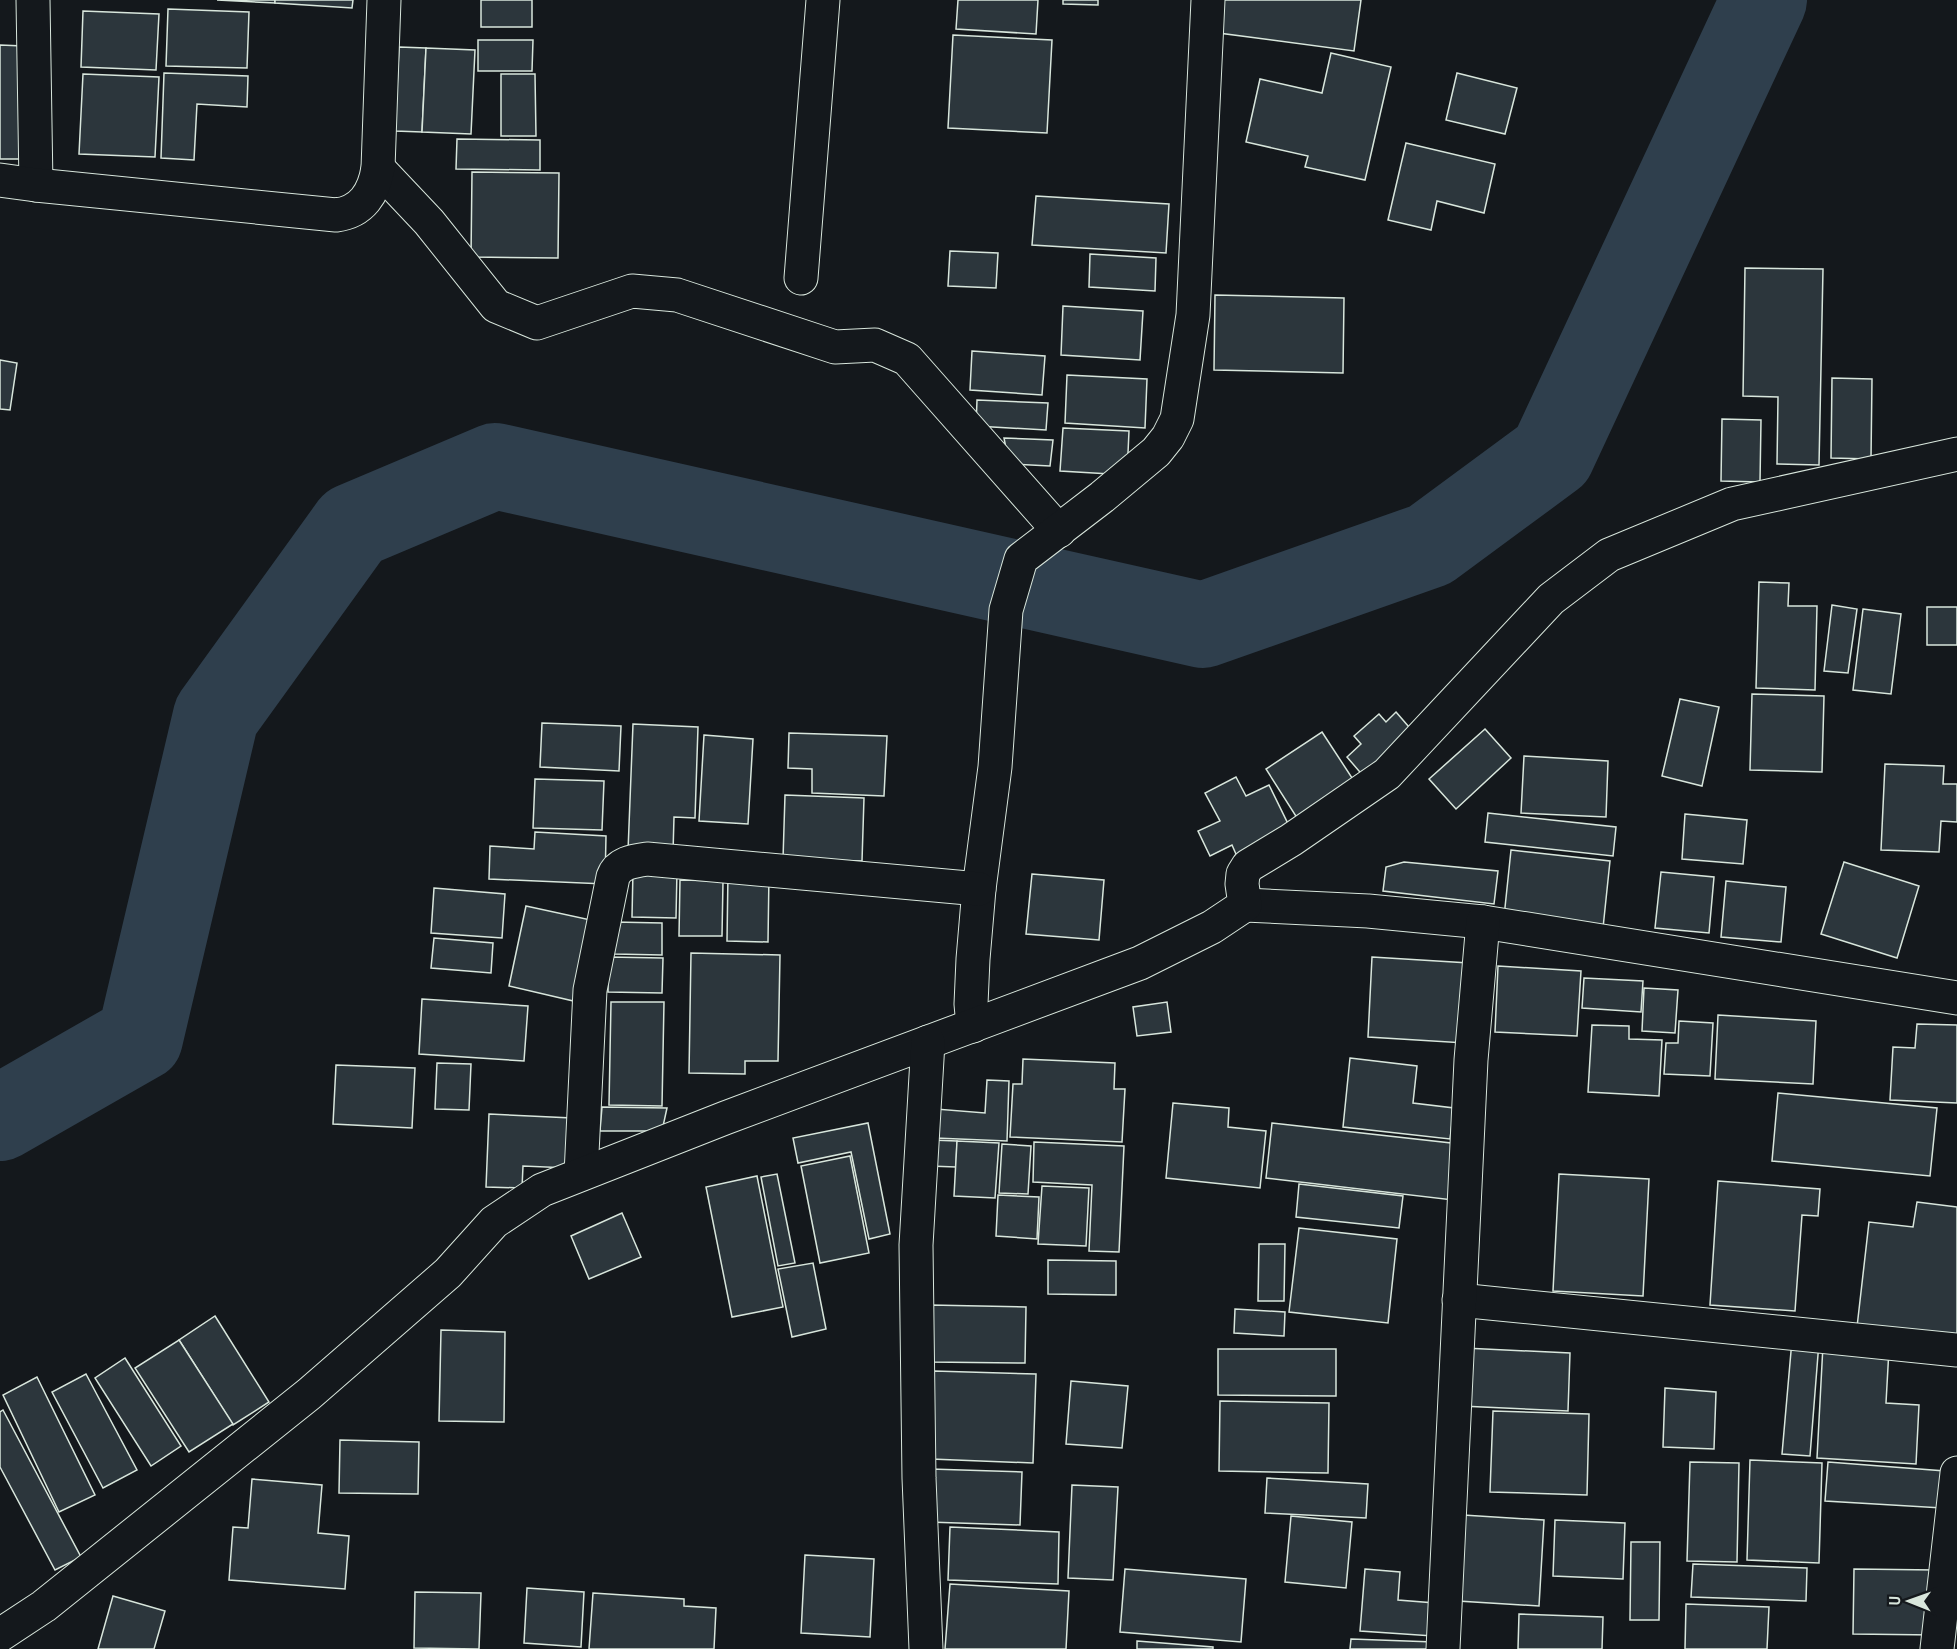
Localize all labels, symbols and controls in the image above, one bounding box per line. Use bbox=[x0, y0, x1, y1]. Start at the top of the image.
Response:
north arrow bbox=[1879, 1571, 1939, 1631]
text: U bbox=[1883, 1596, 1905, 1606]

